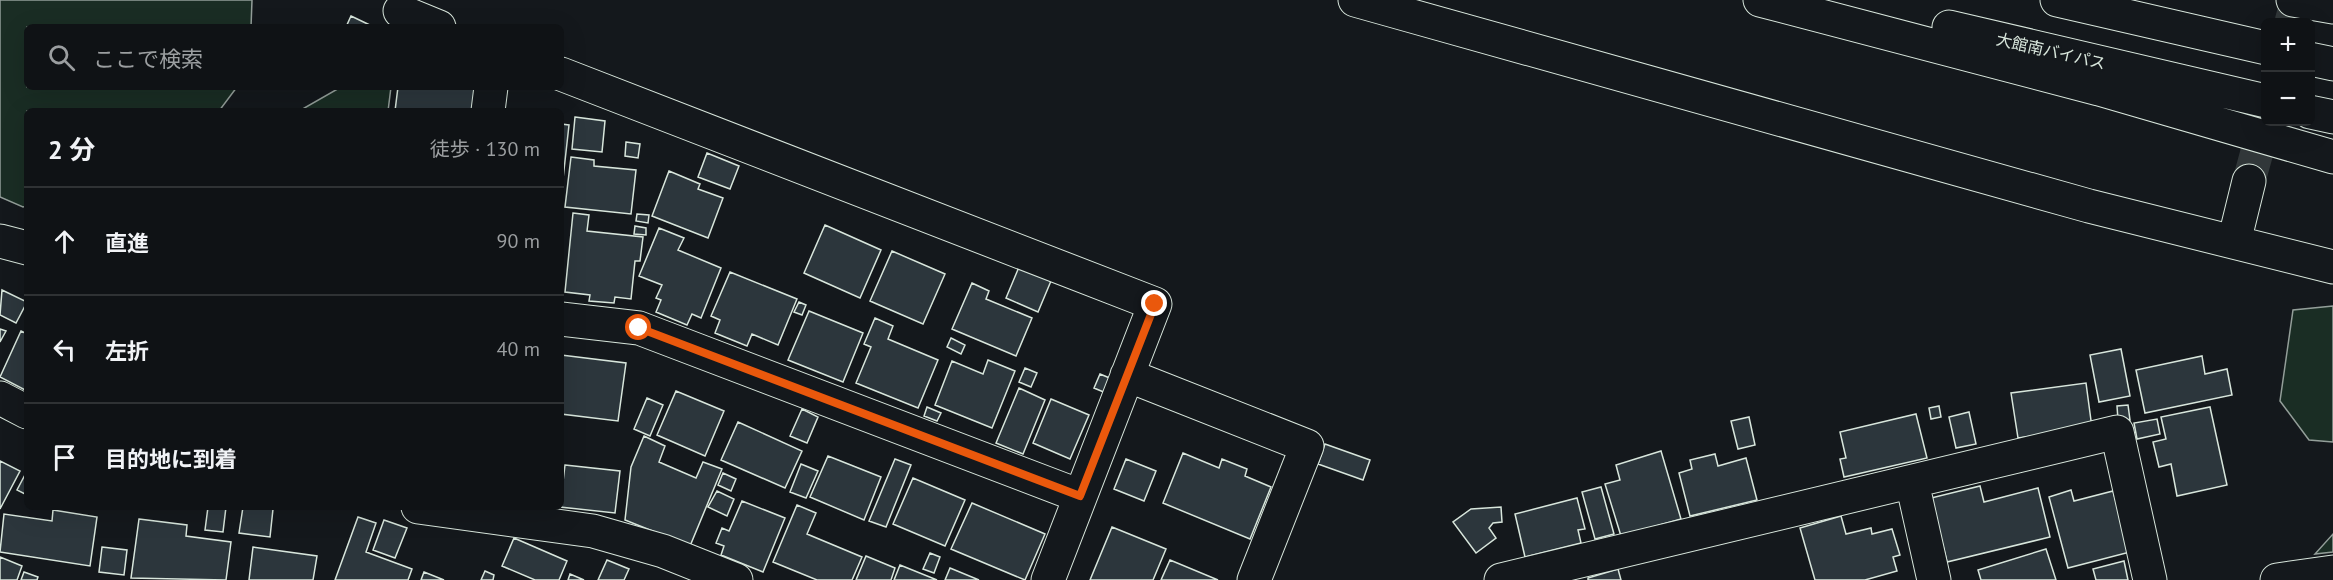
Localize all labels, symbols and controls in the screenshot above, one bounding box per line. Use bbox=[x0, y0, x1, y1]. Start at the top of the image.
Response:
map controls bbox=[2261, 18, 2315, 126]
button: + bbox=[2261, 18, 2315, 72]
search box bbox=[24, 24, 564, 90]
street label: 大館南バイパス bbox=[1994, 29, 2108, 73]
icon: search bbox=[45, 41, 78, 74]
text: ここで検索 bbox=[93, 45, 203, 73]
button: − bbox=[2261, 72, 2315, 126]
text: 2 分 bbox=[48, 133, 95, 166]
text: 徒歩 · 130 m bbox=[430, 136, 540, 162]
icon: ahead bbox=[48, 225, 81, 258]
text: 90 m bbox=[497, 228, 540, 254]
text: 直進 bbox=[105, 229, 149, 257]
route end bbox=[1141, 290, 1167, 316]
route start bbox=[625, 314, 651, 340]
icon: left bbox=[48, 333, 81, 366]
text: 40 m bbox=[497, 336, 540, 362]
text: 左折 bbox=[105, 337, 149, 365]
icon: arrive bbox=[48, 441, 81, 474]
text: 目的地に到着 bbox=[105, 445, 237, 473]

